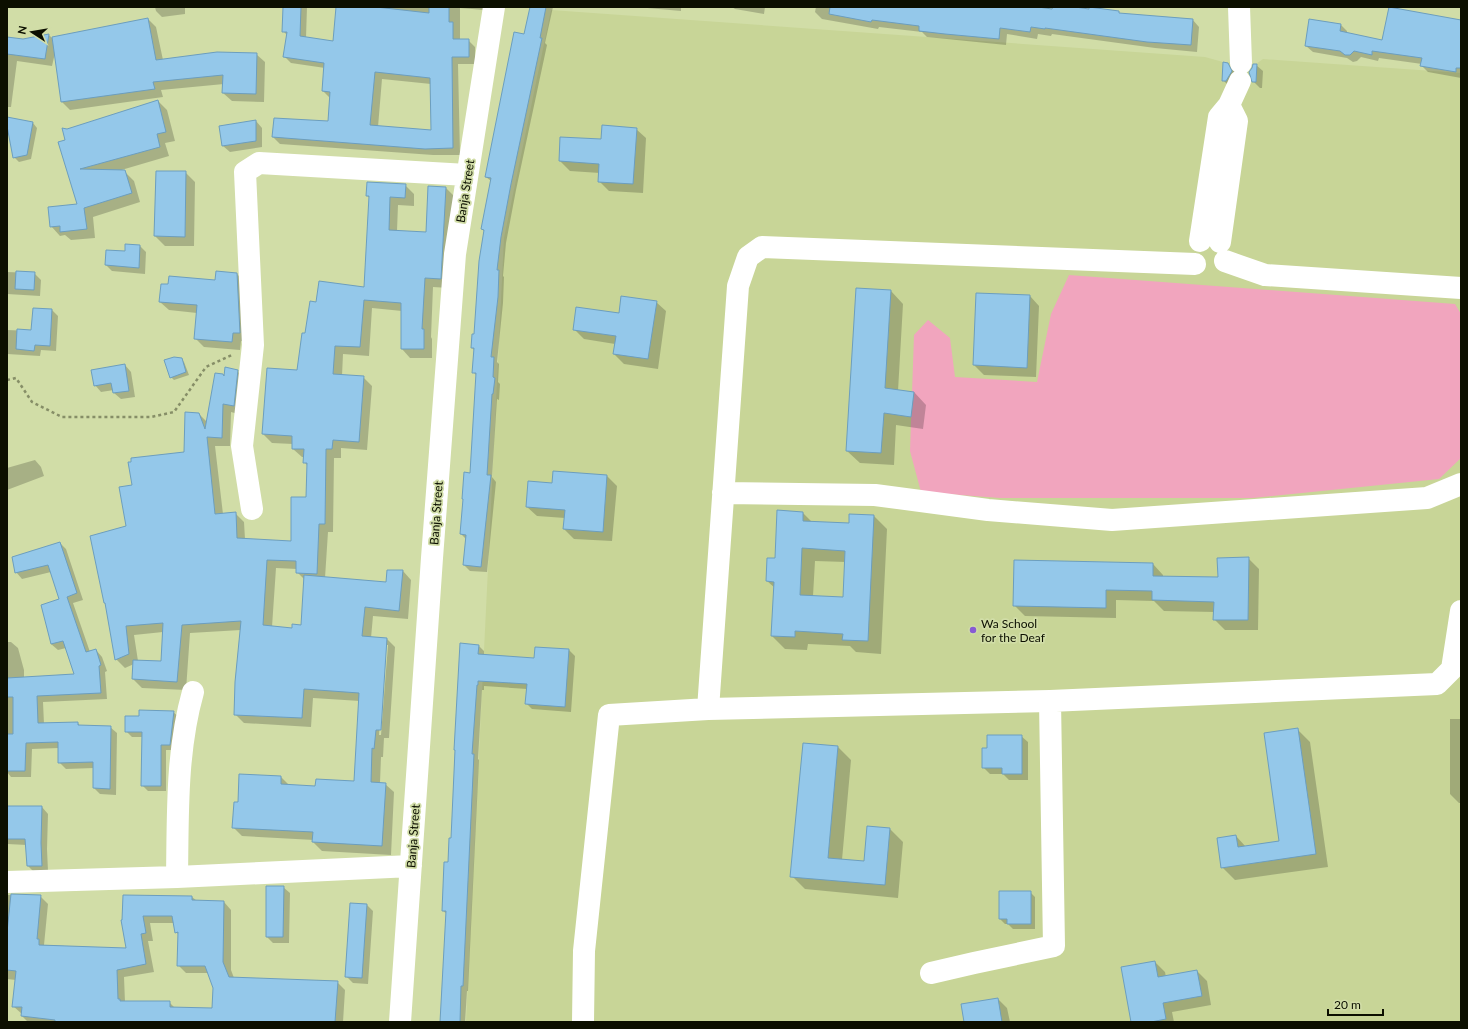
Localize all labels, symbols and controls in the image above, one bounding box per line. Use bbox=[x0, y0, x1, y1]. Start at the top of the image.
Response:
north arrow bbox=[12, 12, 52, 52]
text: N bbox=[14, 24, 29, 35]
street label: Banja Street bbox=[453, 158, 478, 224]
street label: Banja Street bbox=[426, 480, 446, 545]
place label: Wa School for the Deaf bbox=[981, 616, 1046, 645]
marker: Wa School for the Deaf bbox=[968, 625, 978, 635]
street label: Banja Street bbox=[403, 803, 423, 868]
scale bar bbox=[1328, 991, 1383, 1017]
text: 20 m bbox=[1334, 997, 1361, 1012]

